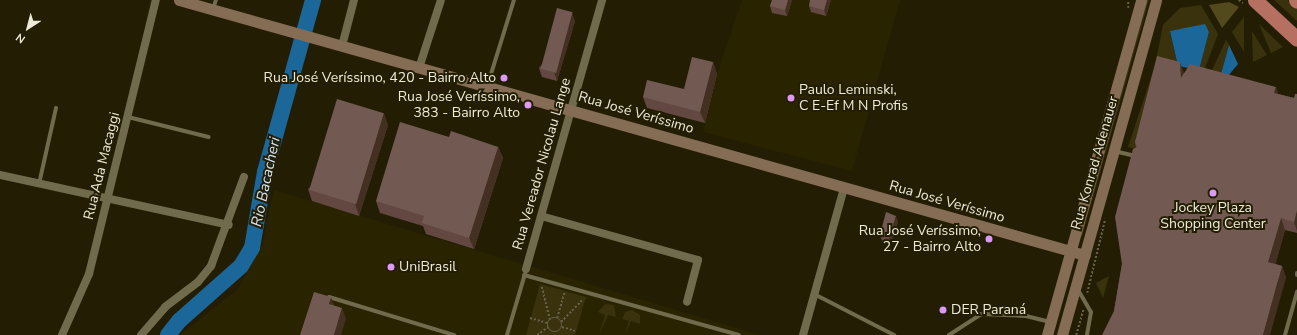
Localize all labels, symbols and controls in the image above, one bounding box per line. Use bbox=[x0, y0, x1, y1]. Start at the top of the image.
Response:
north arrow bbox=[8, 8, 48, 48]
text: N bbox=[13, 30, 28, 47]
place label: Rua José Veríssimo, 420 - Bairro Alto bbox=[264, 70, 496, 86]
marker: Rua José Veríssimo, 420 - Bairro Alto bbox=[499, 73, 509, 83]
street label: Rua Vereador Nicolau Lange bbox=[509, 76, 575, 252]
place label: Paulo Leminski, C E-Ef M N Profis bbox=[799, 82, 908, 114]
street label: Rua José Veríssimo bbox=[576, 88, 696, 138]
place label: Rua José Veríssimo, 383 - Bairro Alto bbox=[398, 89, 520, 122]
marker: Paulo Leminski, C E-Ef M N Profis bbox=[786, 93, 796, 103]
street label: Rua Konrad Adenauer bbox=[1068, 94, 1122, 232]
marker: Rua José Veríssimo, 383 - Bairro Alto bbox=[523, 100, 533, 110]
street label: Rua Ada Macaggi bbox=[80, 110, 124, 222]
water label: Rio Bacacheri bbox=[248, 136, 284, 228]
street label: Rua José Veríssimo bbox=[887, 177, 1007, 227]
marker: Jockey Plaza Shopping Center bbox=[1208, 188, 1218, 198]
place label: Jockey Plaza Shopping Center bbox=[1160, 200, 1266, 232]
place label: Rua José Veríssimo, 27 - Bairro Alto bbox=[859, 223, 981, 256]
marker: Rua José Veríssimo, 27 - Bairro Alto bbox=[984, 234, 994, 244]
place label: UniBrasil bbox=[399, 259, 456, 275]
marker: UniBrasil bbox=[386, 262, 396, 272]
place label: DER Paraná bbox=[951, 302, 1026, 318]
marker: DER Paraná bbox=[938, 305, 948, 315]

